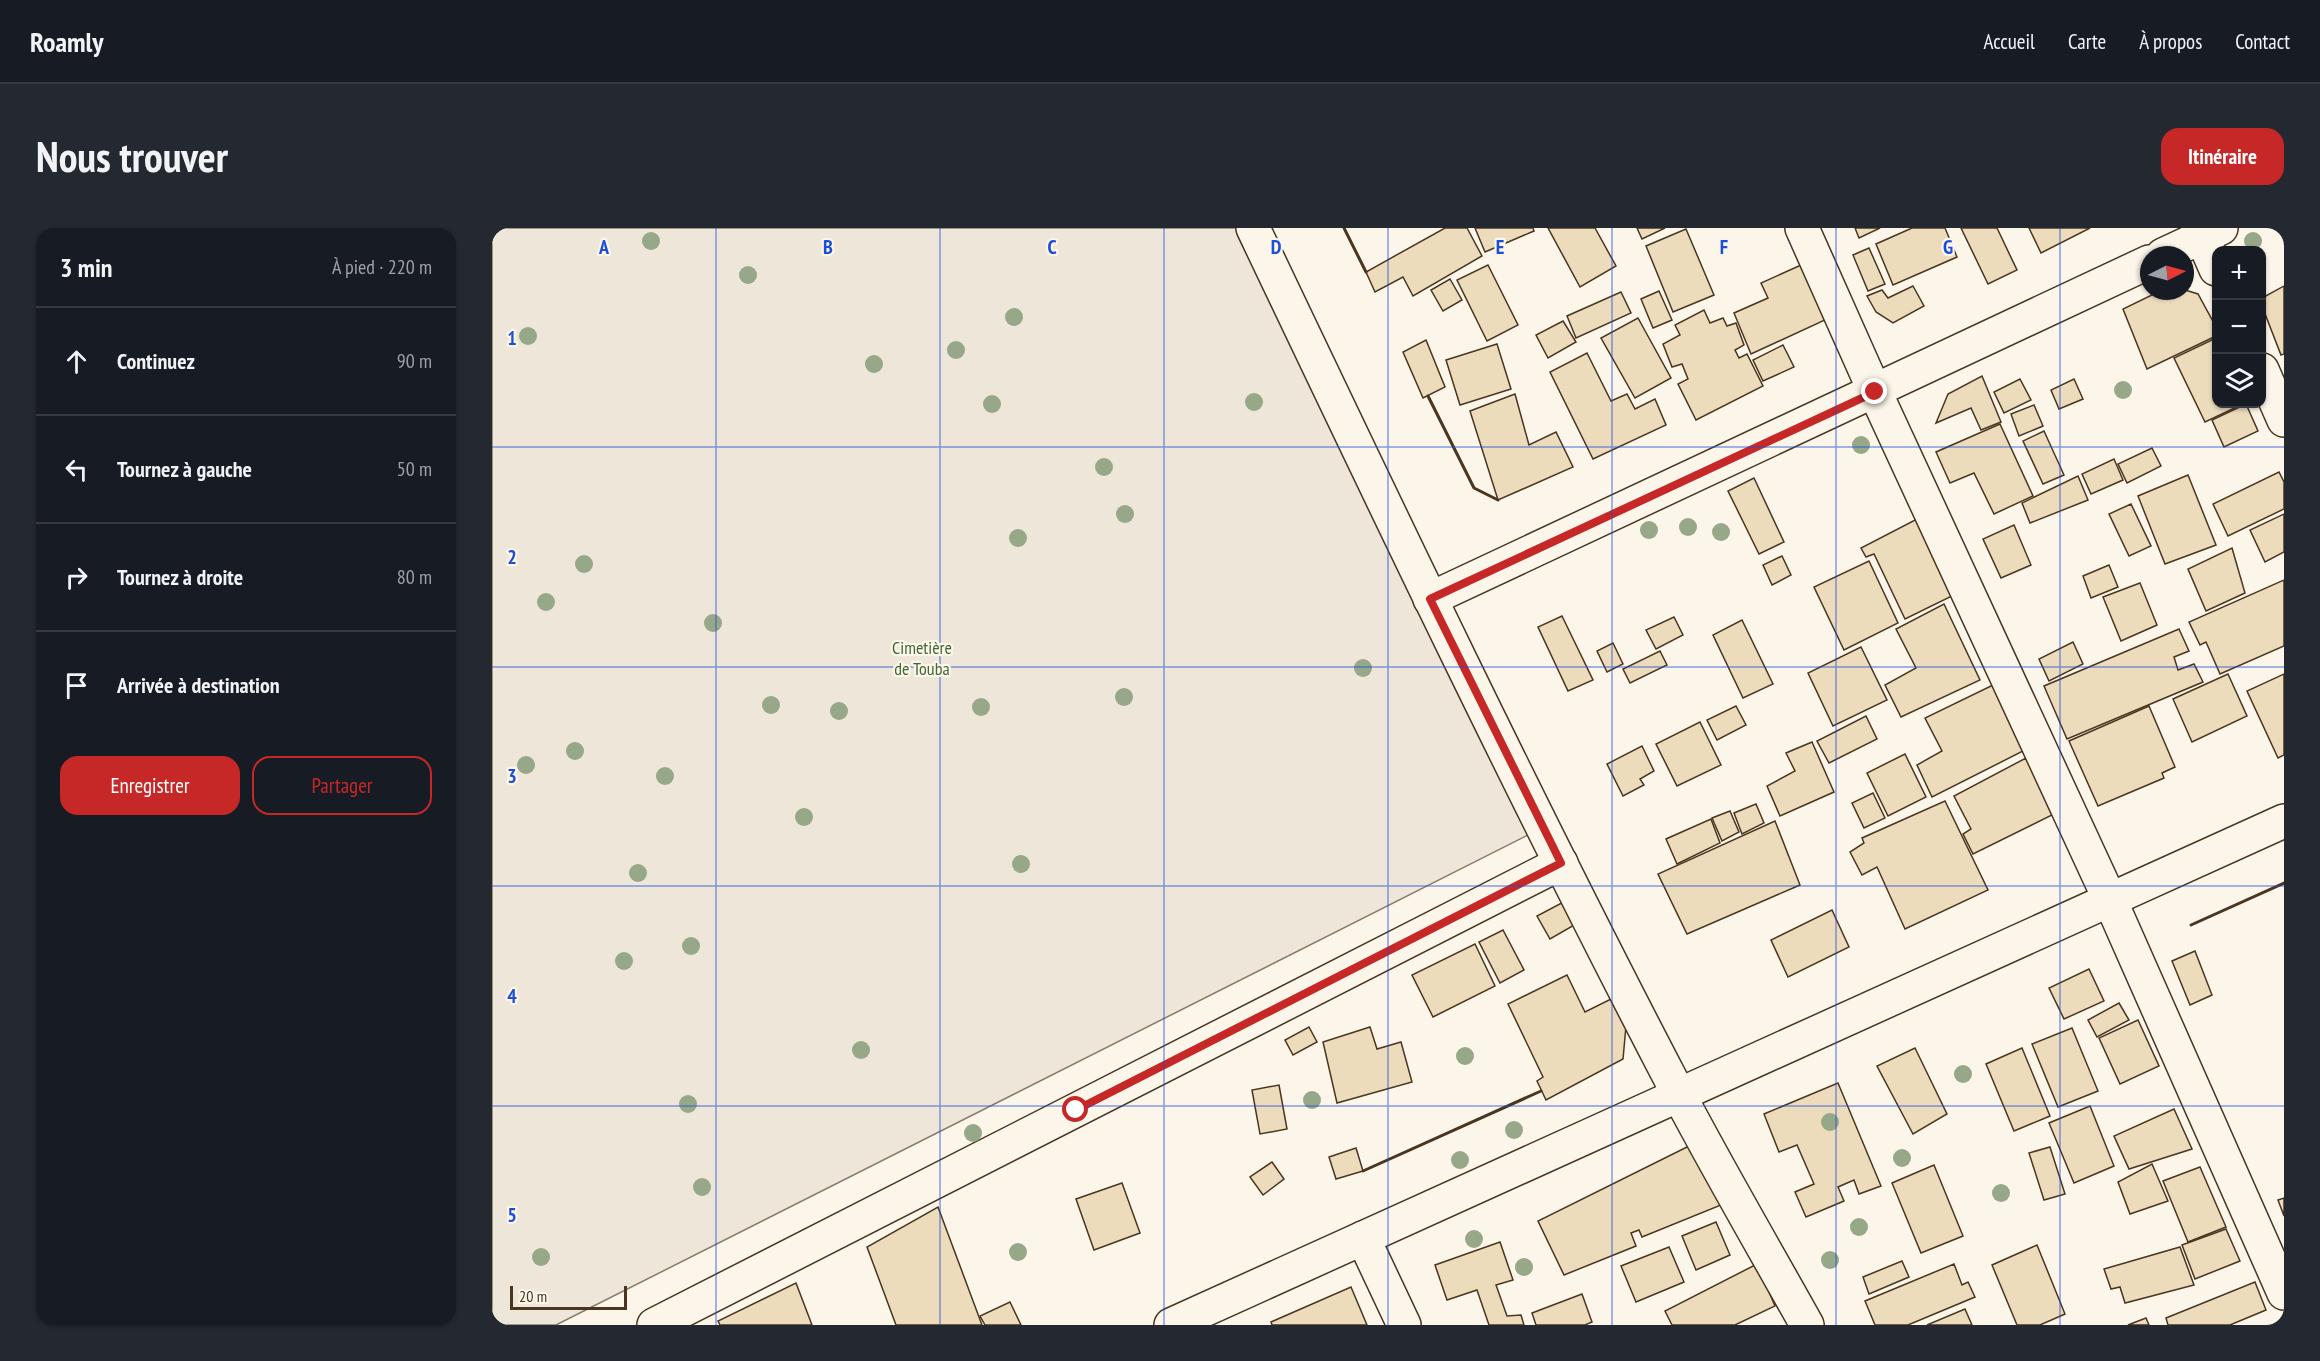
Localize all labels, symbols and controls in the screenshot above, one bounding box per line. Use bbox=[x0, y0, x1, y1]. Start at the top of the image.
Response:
text: Roamly bbox=[30, 23, 104, 60]
text: Accueil bbox=[1983, 28, 2035, 55]
text: Carte bbox=[2068, 28, 2106, 55]
text: À propos bbox=[2139, 28, 2202, 55]
text: Contact bbox=[2235, 28, 2290, 55]
button: Itinéraire bbox=[2161, 128, 2284, 185]
text: Nous trouver bbox=[36, 129, 228, 184]
text: A bbox=[598, 234, 610, 260]
text: B bbox=[823, 234, 833, 260]
text: C bbox=[1047, 234, 1057, 260]
text: D bbox=[1271, 234, 1282, 260]
text: E bbox=[1496, 234, 1504, 260]
text: F bbox=[1720, 234, 1728, 260]
text: G bbox=[1943, 234, 1953, 260]
north arrow bbox=[2140, 246, 2194, 300]
map controls bbox=[2212, 246, 2266, 408]
button: + bbox=[2212, 246, 2266, 300]
text: 3 min bbox=[60, 251, 113, 284]
text: À pied · 220 m bbox=[332, 254, 432, 280]
button: − bbox=[2212, 300, 2266, 354]
text: 1 bbox=[507, 325, 517, 351]
icon: ahead bbox=[60, 345, 93, 378]
text: Continuez bbox=[117, 347, 195, 375]
text: 90 m bbox=[397, 348, 432, 374]
button: layers bbox=[2212, 354, 2266, 408]
route end bbox=[1861, 378, 1887, 404]
icon: left bbox=[60, 453, 93, 486]
text: Tournez à gauche bbox=[117, 455, 252, 483]
text: 50 m bbox=[397, 456, 432, 482]
text: 2 bbox=[507, 544, 517, 570]
icon: right bbox=[60, 561, 93, 594]
text: Tournez à droite bbox=[117, 563, 243, 591]
text: 80 m bbox=[397, 564, 432, 590]
park label: Cimetière de Touba bbox=[892, 636, 952, 680]
icon: arrive bbox=[60, 669, 93, 702]
text: Arrivée à destination bbox=[117, 671, 280, 699]
button: Enregistrer bbox=[60, 756, 240, 815]
button: Partager bbox=[252, 756, 432, 815]
text: 3 bbox=[507, 763, 517, 789]
text: 4 bbox=[507, 983, 517, 1009]
route start bbox=[1062, 1096, 1088, 1122]
text: 5 bbox=[507, 1202, 517, 1228]
scale bar bbox=[510, 1283, 627, 1310]
text: 20 m bbox=[519, 1286, 547, 1306]

